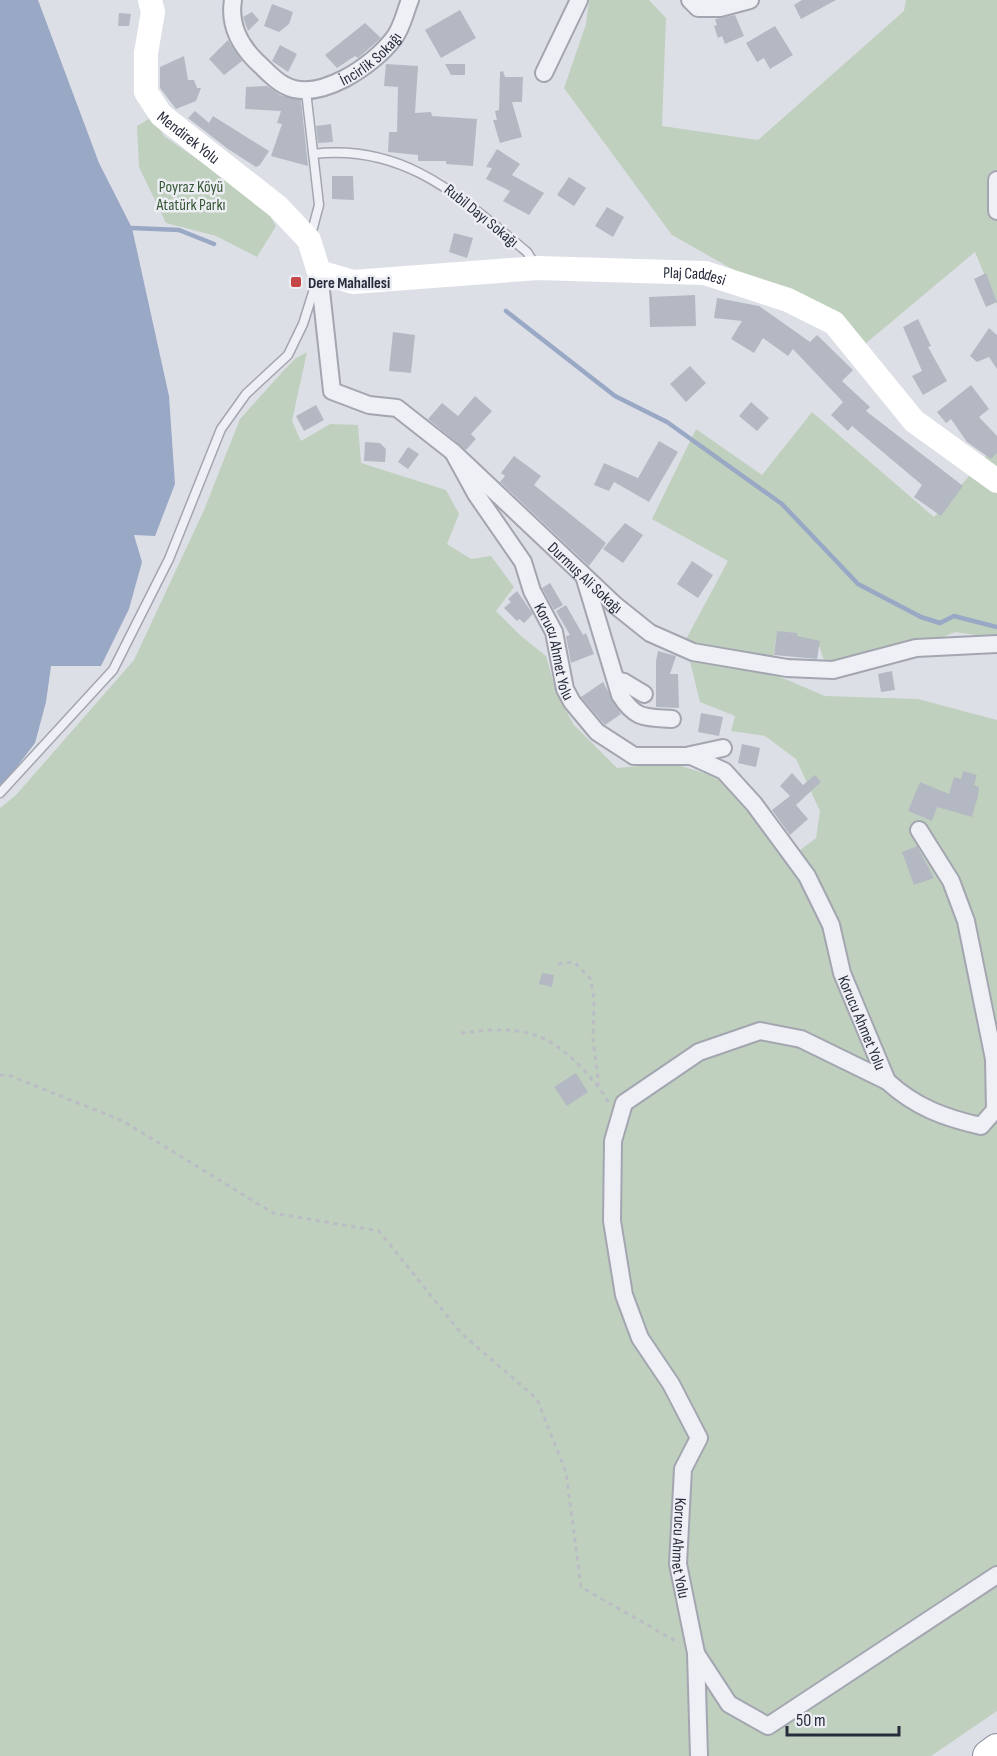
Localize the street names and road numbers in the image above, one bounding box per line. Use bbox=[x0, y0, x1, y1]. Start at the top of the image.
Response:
street label: İncirlik Sokağı bbox=[337, 29, 406, 90]
street label: Mendirek Yolu bbox=[153, 108, 223, 169]
street label: Rubil Dayı Sokağı bbox=[440, 181, 522, 252]
street label: Plaj Caddesi bbox=[663, 264, 728, 290]
street label: Durmuş Ali Sokağı bbox=[543, 539, 626, 618]
street label: Korucu Ahmet Yolu bbox=[529, 600, 577, 704]
street label: Korucu Ahmet Yolu bbox=[833, 973, 889, 1073]
street label: Korucu Ahmet Yolu bbox=[667, 1497, 693, 1600]

